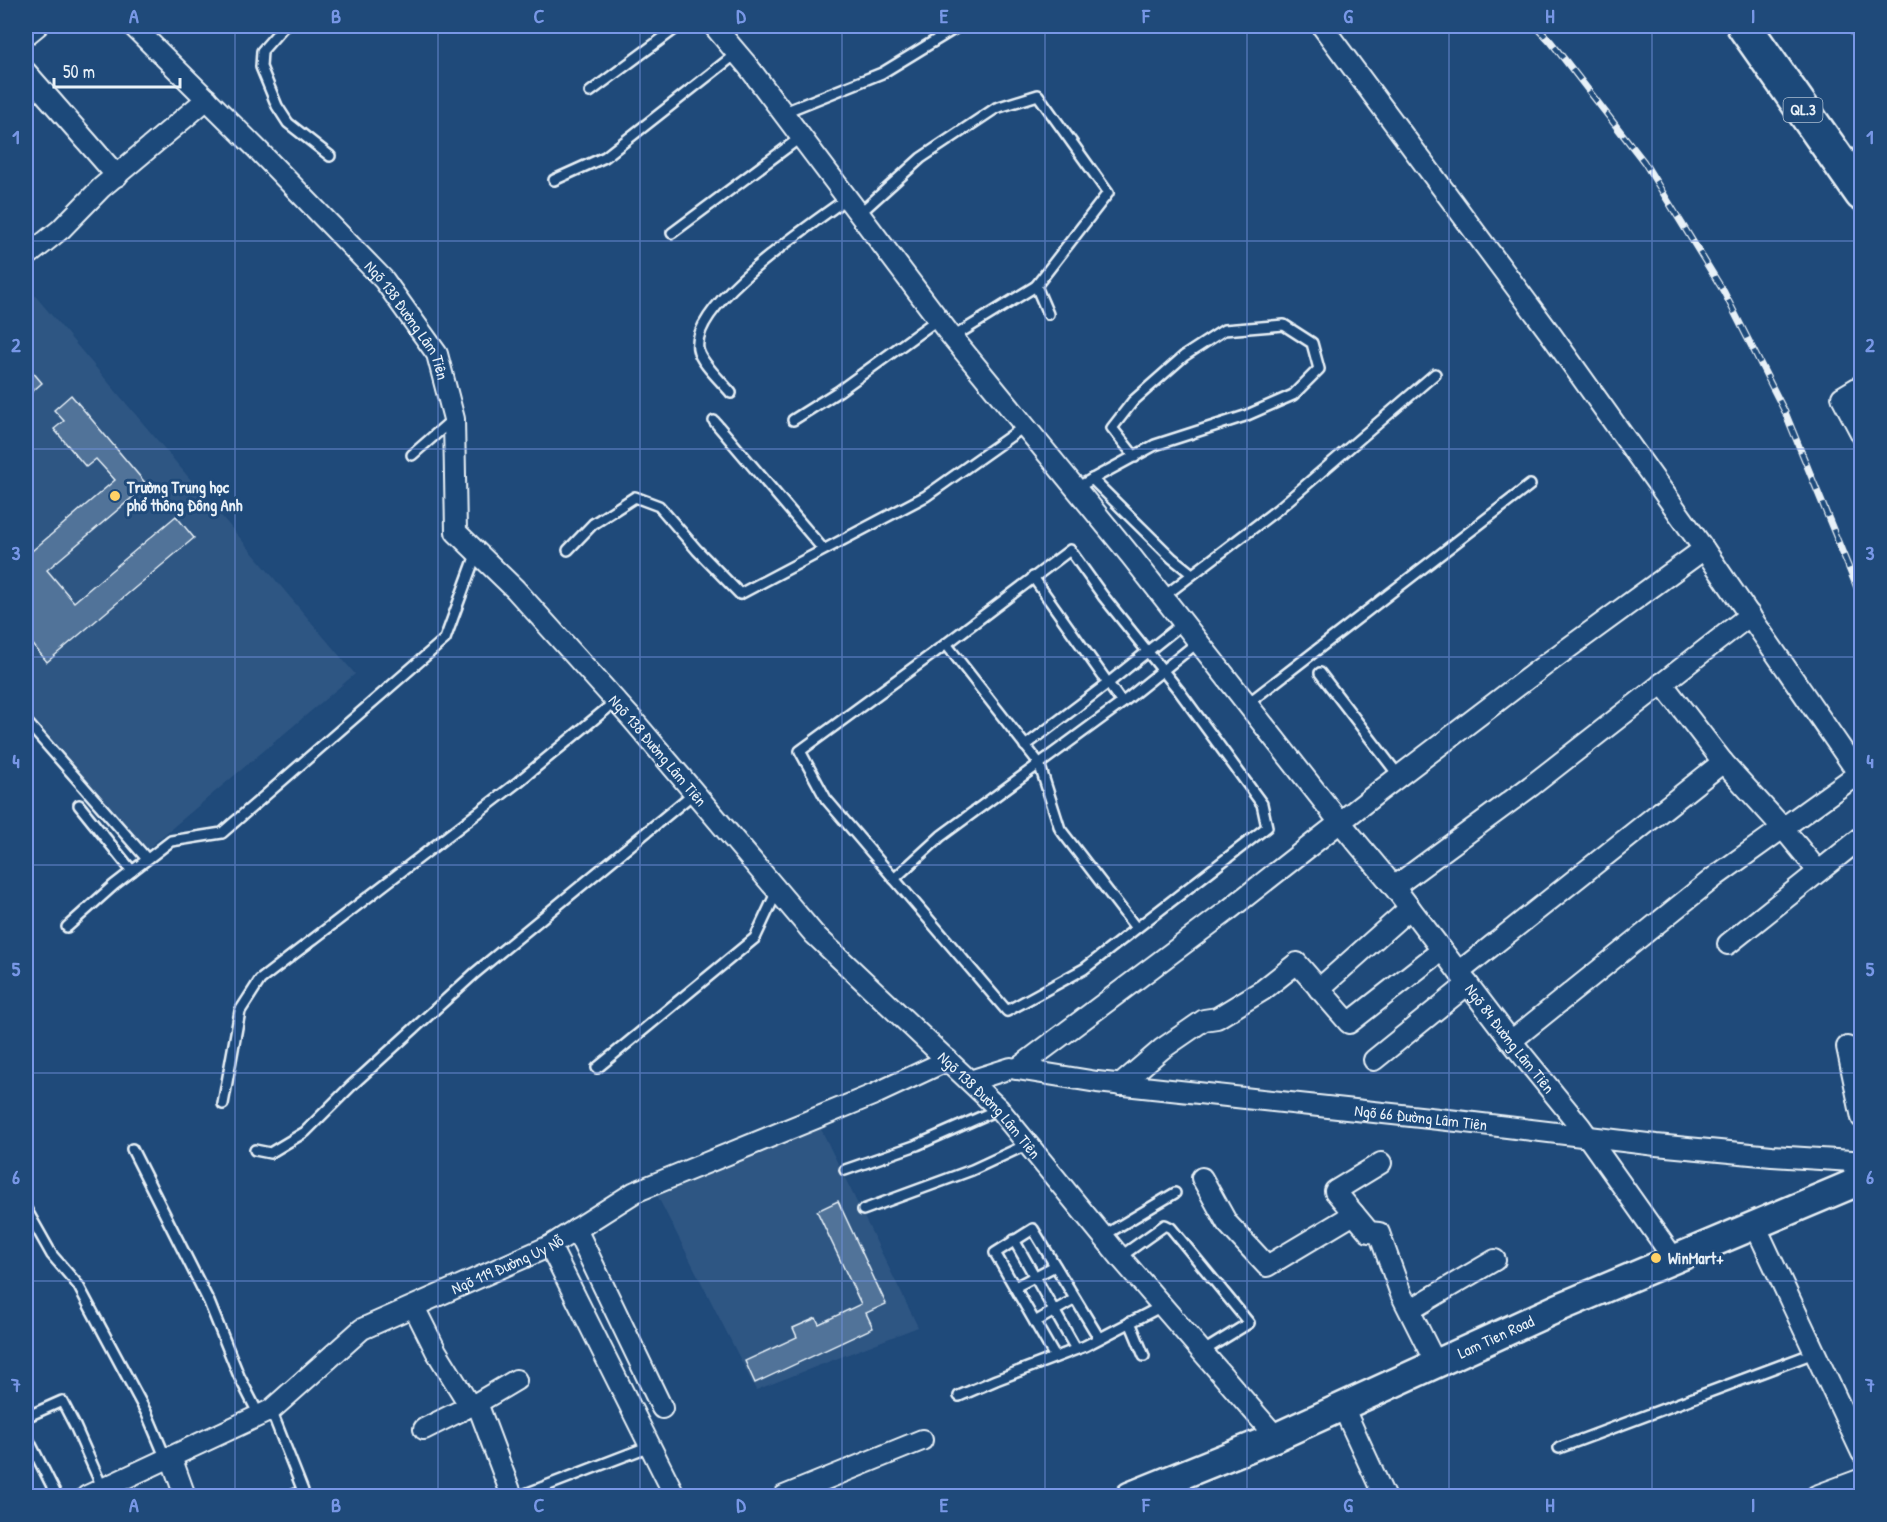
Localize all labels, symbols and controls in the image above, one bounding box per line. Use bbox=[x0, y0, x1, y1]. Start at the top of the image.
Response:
text: A bbox=[129, 2, 139, 29]
text: B bbox=[331, 2, 341, 29]
text: C bbox=[534, 2, 545, 29]
text: D bbox=[736, 2, 746, 29]
text: E bbox=[940, 2, 949, 29]
text: F bbox=[1141, 2, 1151, 29]
text: G bbox=[1343, 2, 1353, 29]
text: H bbox=[1545, 2, 1555, 29]
text: I bbox=[1751, 2, 1755, 29]
scale bar bbox=[54, 51, 180, 89]
text: 50 m bbox=[63, 59, 95, 84]
road number: QL.3 bbox=[1784, 98, 1822, 122]
text: 1 bbox=[12, 123, 20, 150]
text: 1 bbox=[1866, 123, 1874, 150]
street label: Ngõ 138 Đường Lâm Tiên bbox=[360, 256, 454, 382]
text: 2 bbox=[11, 331, 21, 358]
text: 2 bbox=[1865, 331, 1875, 358]
place label: Trường Trung học phổ thông Đông Anh bbox=[126, 476, 243, 517]
marker: Trường Trung học phổ thông Đông Anh bbox=[108, 489, 122, 503]
text: 3 bbox=[12, 539, 21, 566]
text: 3 bbox=[1866, 539, 1875, 566]
street label: Ngõ 138 Đường Lâm Tiên bbox=[604, 690, 712, 811]
text: 4 bbox=[12, 747, 20, 774]
text: 4 bbox=[1866, 747, 1874, 774]
text: 5 bbox=[12, 955, 21, 982]
text: 5 bbox=[1866, 955, 1875, 982]
street label: Ngõ 84 Đường Lâm Tiên bbox=[1460, 979, 1560, 1098]
street label: Ngõ 138 Đường Lâm Tiên bbox=[933, 1046, 1046, 1163]
street label: Ngõ 66 Đường Lâm Tiên bbox=[1353, 1099, 1489, 1136]
text: 6 bbox=[12, 1163, 20, 1190]
text: 6 bbox=[1866, 1163, 1874, 1190]
street label: Ngõ 119 Đường Uy Nỗ bbox=[448, 1229, 568, 1299]
place label: WinMart+ bbox=[1668, 1247, 1724, 1269]
marker: WinMart+ bbox=[1649, 1251, 1663, 1265]
street label: Lam Tien Road bbox=[1454, 1310, 1537, 1363]
text: 7 bbox=[10, 1371, 21, 1398]
text: 7 bbox=[1864, 1371, 1875, 1398]
text: A bbox=[129, 1491, 139, 1518]
text: B bbox=[331, 1491, 341, 1518]
text: C bbox=[534, 1491, 545, 1518]
text: D bbox=[736, 1491, 746, 1518]
text: E bbox=[940, 1491, 949, 1518]
text: F bbox=[1141, 1491, 1151, 1518]
text: G bbox=[1343, 1491, 1353, 1518]
text: H bbox=[1545, 1491, 1555, 1518]
text: I bbox=[1751, 1491, 1755, 1518]

